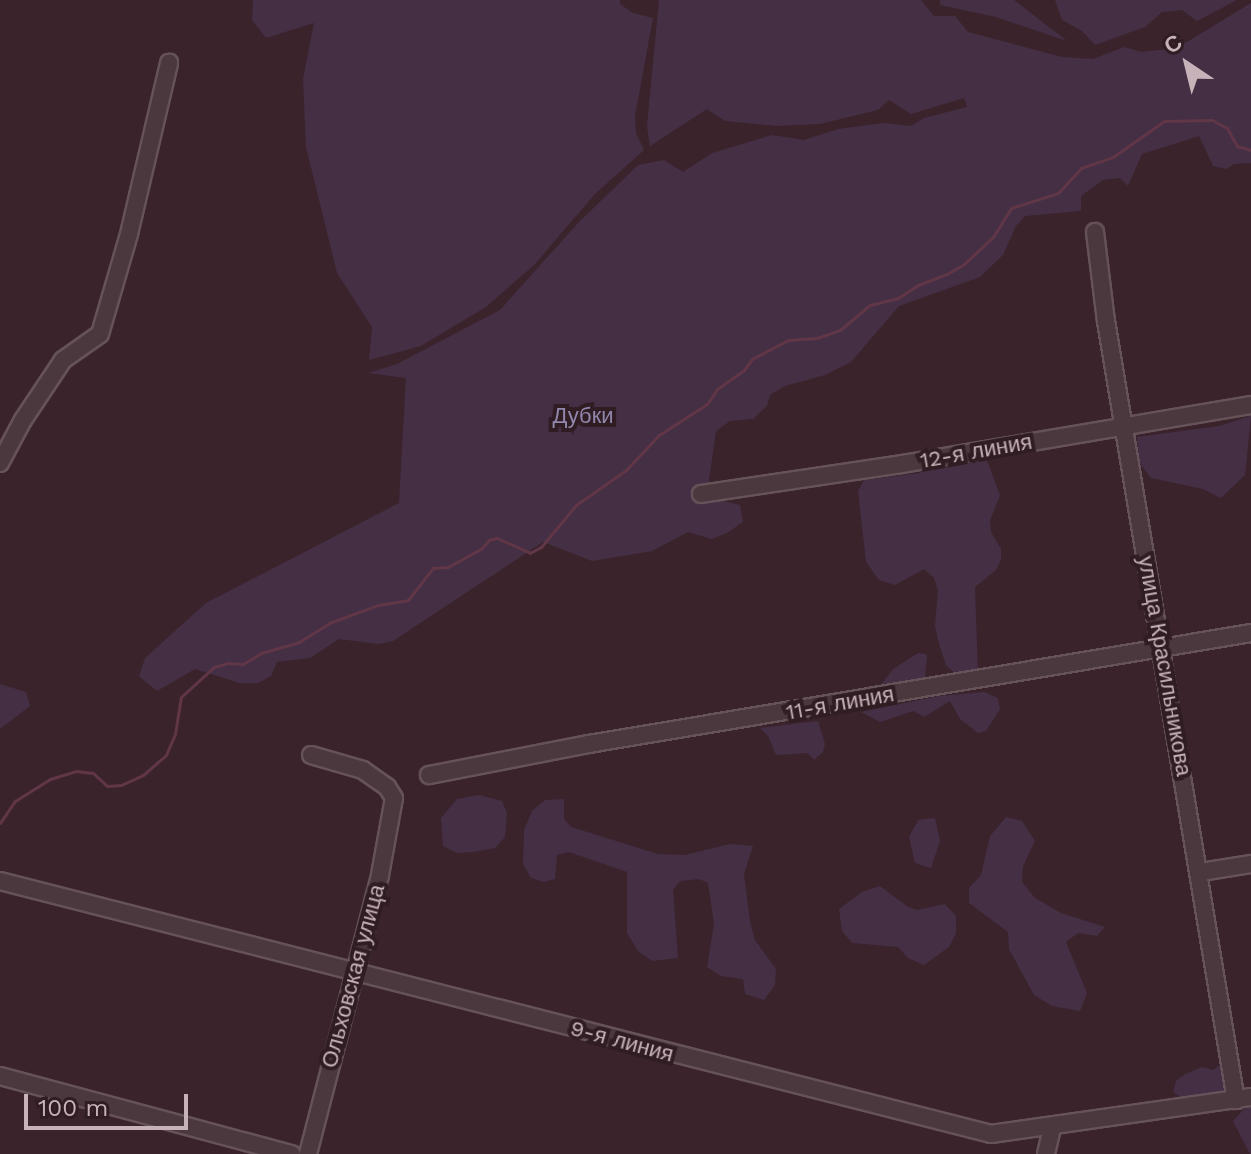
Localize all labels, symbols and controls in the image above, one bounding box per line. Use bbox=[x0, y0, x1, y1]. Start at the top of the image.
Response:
north arrow bbox=[1147, 24, 1227, 104]
text: С bbox=[1159, 29, 1187, 59]
park label: Дубки bbox=[552, 403, 614, 429]
street label: 12-я линия bbox=[918, 428, 1034, 474]
street label: улица Красильникова bbox=[1133, 554, 1197, 778]
street label: 11-я линия bbox=[784, 681, 896, 725]
street label: Ольховская улица bbox=[316, 881, 390, 1071]
street label: 9-я линия bbox=[568, 1015, 676, 1067]
scale bar bbox=[28, 1078, 192, 1128]
text: 100 m bbox=[38, 1094, 108, 1122]

